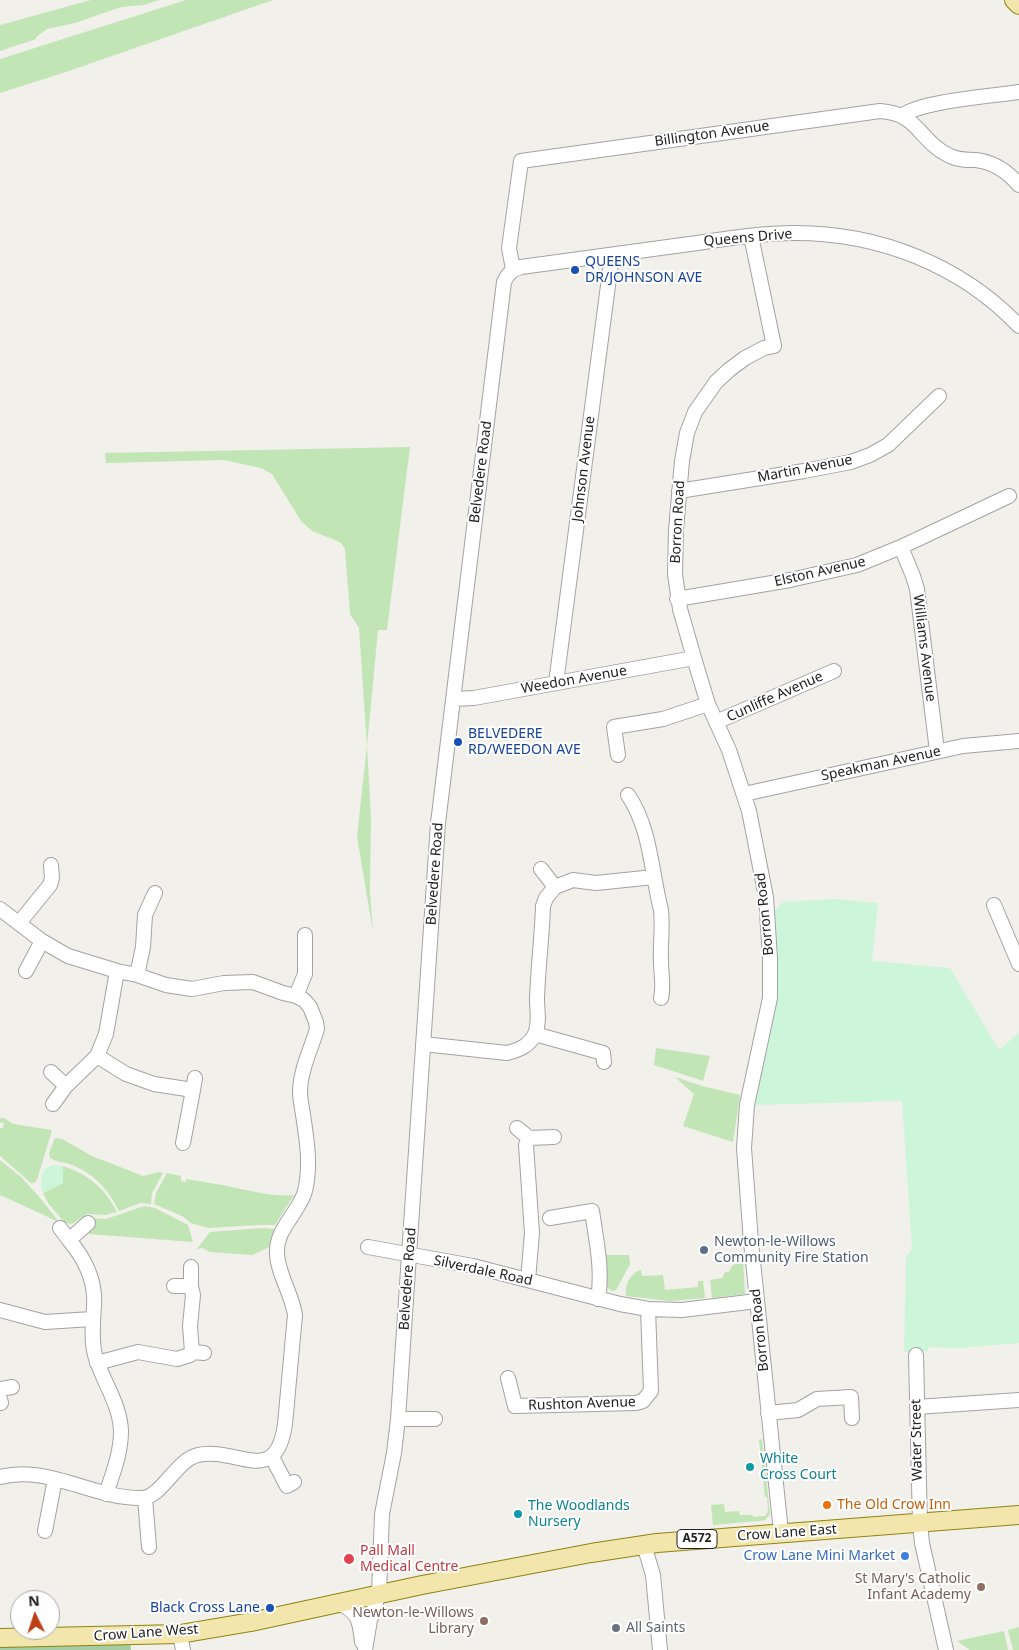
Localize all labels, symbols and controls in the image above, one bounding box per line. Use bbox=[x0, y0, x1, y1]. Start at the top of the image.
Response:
street label: Billington Avenue bbox=[654, 118, 770, 150]
street label: Queens Drive bbox=[703, 226, 793, 250]
place label: QUEENS DR/JOHNSON AVE bbox=[585, 254, 702, 286]
marker: QUEENS DR/JOHNSON AVE bbox=[569, 264, 581, 276]
street label: Johnson Avenue bbox=[569, 415, 599, 523]
street label: Belvedere Road bbox=[466, 420, 496, 524]
street label: Martin Avenue bbox=[756, 452, 854, 486]
street label: Borron Road bbox=[667, 480, 689, 564]
street label: Elston Avenue bbox=[773, 553, 867, 591]
street label: Williams Avenue bbox=[909, 593, 939, 703]
street label: Weedon Avenue bbox=[520, 662, 628, 698]
street label: Cunliffe Avenue bbox=[724, 668, 826, 726]
place label: BELVEDERE RD/WEEDON AVE bbox=[468, 726, 581, 759]
marker: BELVEDERE RD/WEEDON AVE bbox=[452, 736, 464, 748]
street label: Speakman Avenue bbox=[820, 743, 942, 785]
street label: Belvedere Road bbox=[423, 822, 447, 926]
street label: Borron Road bbox=[752, 872, 778, 956]
street label: Belvedere Road bbox=[396, 1227, 420, 1331]
place label: Newton-le-Willows Community Fire Station bbox=[714, 1234, 869, 1266]
marker: Newton-le-Willows Community Fire Station bbox=[698, 1244, 710, 1256]
street label: Silverdale Road bbox=[432, 1252, 534, 1290]
street label: Borron Road bbox=[747, 1288, 773, 1372]
street label: Rushton Avenue bbox=[528, 1394, 636, 1414]
street label: Water Street bbox=[908, 1399, 926, 1481]
place label: White Cross Court bbox=[760, 1451, 837, 1484]
marker: White Cross Court bbox=[744, 1461, 756, 1473]
place label: The Old Crow Inn bbox=[837, 1497, 951, 1513]
place label: The Woodlands Nursery bbox=[528, 1498, 630, 1530]
marker: The Old Crow Inn bbox=[821, 1499, 833, 1511]
marker: The Woodlands Nursery bbox=[512, 1508, 524, 1520]
street label: Crow Lane East bbox=[737, 1521, 837, 1545]
road number: A572 bbox=[677, 1530, 717, 1548]
place label: Pall Mall Medical Centre bbox=[360, 1543, 458, 1575]
place label: Crow Lane Mini Market bbox=[743, 1548, 895, 1564]
marker: Crow Lane Mini Market bbox=[899, 1550, 911, 1562]
marker: Pall Mall Medical Centre bbox=[342, 1552, 356, 1566]
place label: St Mary's Catholic Infant Academy bbox=[855, 1571, 971, 1604]
marker: St Mary's Catholic Infant Academy bbox=[975, 1581, 987, 1593]
north arrow bbox=[10, 1590, 60, 1640]
text: N bbox=[28, 1591, 40, 1610]
place label: Black Cross Lane bbox=[150, 1600, 260, 1616]
marker: Black Cross Lane bbox=[264, 1602, 276, 1614]
place label: Newton-le-Willows Library bbox=[352, 1605, 474, 1638]
marker: Newton-le-Willows Library bbox=[478, 1615, 490, 1627]
place label: All Saints bbox=[626, 1620, 685, 1636]
street label: Crow Lane West bbox=[93, 1621, 199, 1645]
marker: All Saints bbox=[610, 1622, 622, 1634]

